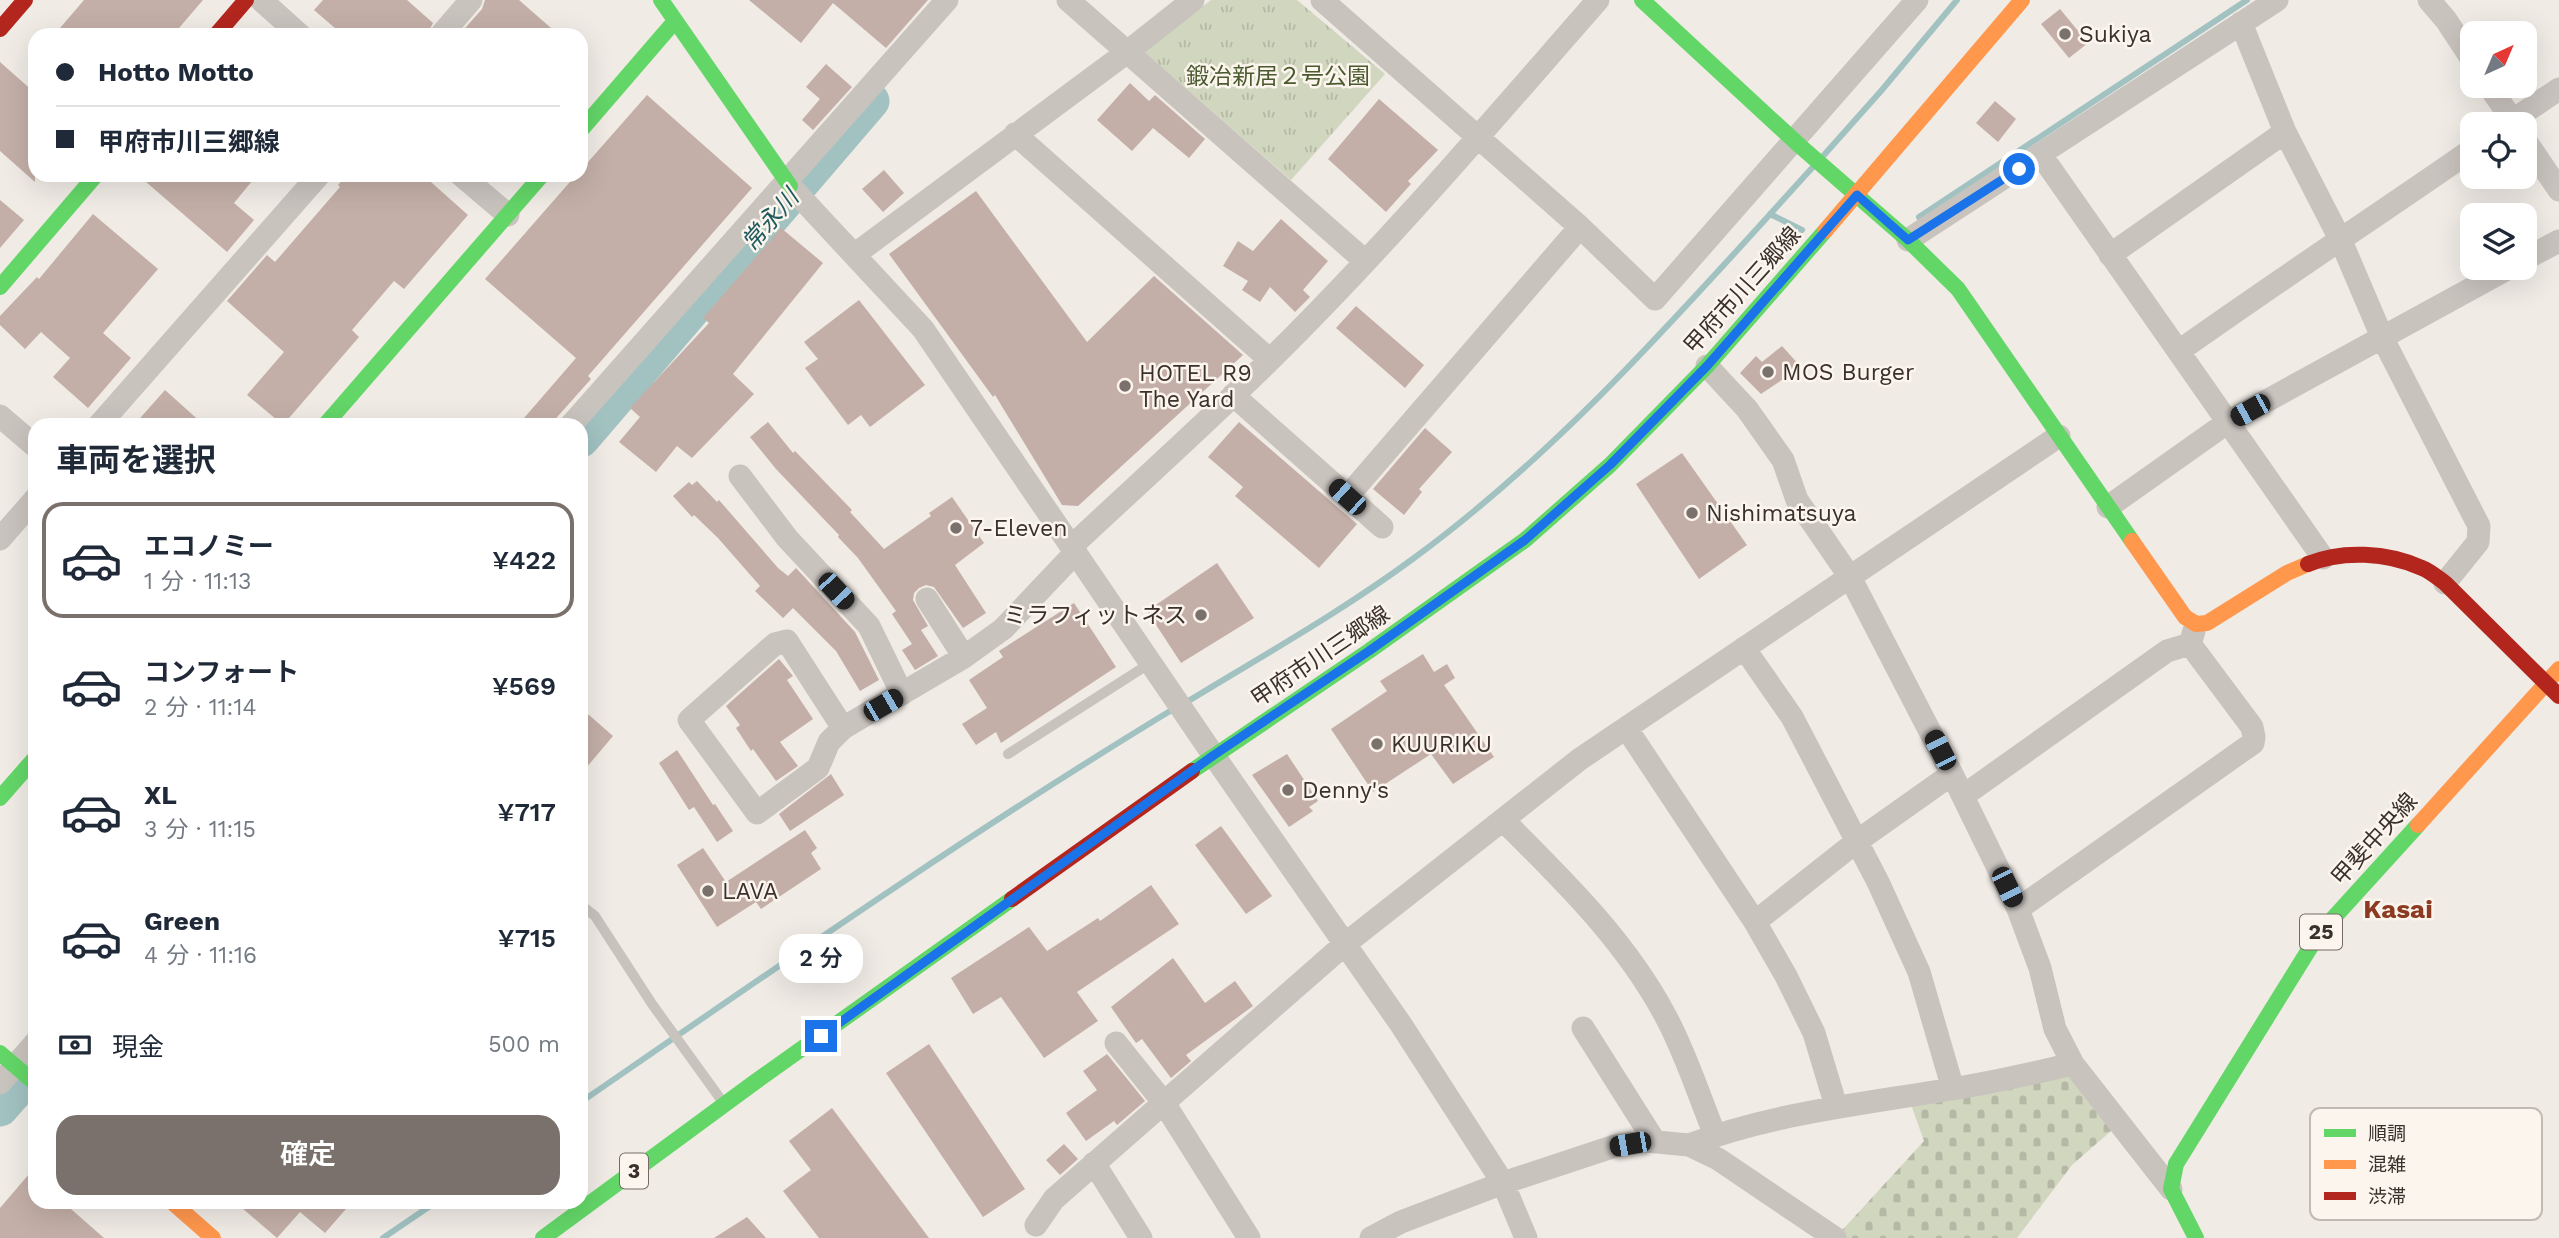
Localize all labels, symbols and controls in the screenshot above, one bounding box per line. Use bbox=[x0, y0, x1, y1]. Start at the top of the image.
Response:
place label: Sukiya bbox=[2079, 21, 2152, 48]
north arrow bbox=[2460, 21, 2538, 98]
map controls bbox=[2460, 21, 2537, 280]
marker: Sukiya bbox=[2057, 26, 2073, 42]
text: Hotto Motto bbox=[98, 57, 254, 87]
park label: 鍛冶新居２号公園 bbox=[1186, 63, 1370, 90]
button: locate bbox=[2460, 112, 2537, 189]
text: 甲府市川三郷線 bbox=[98, 127, 280, 157]
route start bbox=[2003, 153, 2035, 185]
water label: 常永川 bbox=[736, 181, 806, 256]
button: layers bbox=[2460, 203, 2537, 280]
street label: 甲府市川三郷線 bbox=[1678, 221, 1806, 359]
place label: MOS Burger bbox=[1782, 359, 1914, 386]
place label: HOTEL R9 The Yard bbox=[1139, 360, 1252, 413]
marker: MOS Burger bbox=[1760, 364, 1776, 380]
marker: HOTEL R9 The Yard bbox=[1117, 378, 1133, 394]
car bbox=[2227, 391, 2274, 429]
text: 車両を選択 bbox=[56, 441, 216, 479]
car bbox=[1325, 475, 1370, 519]
place label: Nishimatsuya bbox=[1706, 500, 1857, 527]
marker: Nishimatsuya bbox=[1684, 505, 1700, 521]
place label: 7-Eleven bbox=[970, 515, 1068, 542]
marker: 7-Eleven bbox=[948, 520, 964, 536]
icon: car bbox=[60, 529, 123, 592]
text: エコノミー bbox=[144, 531, 274, 561]
text: ¥422 bbox=[492, 545, 556, 575]
text: 1 分 · 11:13 bbox=[144, 568, 251, 595]
car bbox=[814, 568, 859, 614]
street label: 甲府市川三郷線 bbox=[1246, 600, 1395, 713]
place label: ミラフィットネス bbox=[1003, 602, 1187, 629]
marker: ミラフィットネス bbox=[1193, 607, 1209, 623]
icon: car bbox=[60, 655, 123, 718]
text: コンフォート bbox=[144, 657, 299, 687]
text: ¥569 bbox=[492, 671, 556, 701]
car bbox=[860, 685, 907, 725]
text: 2 分 · 11:14 bbox=[144, 694, 256, 721]
car bbox=[1922, 727, 1959, 773]
place label: KUURIKU bbox=[1391, 731, 1492, 758]
marker: KUURIKU bbox=[1369, 736, 1385, 752]
place label: Denny's bbox=[1302, 777, 1389, 804]
text: XL bbox=[144, 780, 177, 810]
icon: car bbox=[60, 781, 123, 844]
marker: Denny's bbox=[1280, 782, 1296, 798]
street label: 甲斐中央線 bbox=[2326, 788, 2423, 891]
text: ¥717 bbox=[498, 797, 556, 827]
text: 3 分 · 11:15 bbox=[144, 816, 256, 843]
car bbox=[1989, 864, 2026, 910]
place label: LAVA bbox=[722, 878, 778, 905]
marker: LAVA bbox=[700, 883, 716, 899]
district label: Kasai bbox=[2363, 894, 2433, 924]
text: Green bbox=[144, 906, 220, 936]
icon: car bbox=[60, 907, 123, 970]
road number: 25 bbox=[2300, 914, 2342, 950]
text: ¥715 bbox=[498, 923, 556, 953]
callout: 2 分 bbox=[779, 934, 863, 984]
text: 4 分 · 11:16 bbox=[144, 942, 257, 969]
text: 2 分 bbox=[799, 945, 843, 972]
route end bbox=[805, 1020, 837, 1052]
icon: cash bbox=[56, 1026, 94, 1064]
text: 500 m bbox=[488, 1031, 560, 1058]
text: 現金 bbox=[112, 1032, 164, 1062]
legend bbox=[2310, 1108, 2542, 1220]
button: 確定 bbox=[56, 1115, 560, 1195]
text: 順調 bbox=[2368, 1122, 2406, 1145]
car bbox=[1608, 1130, 1653, 1158]
text: 混雑 bbox=[2368, 1153, 2406, 1176]
road number: 3 bbox=[620, 1154, 648, 1188]
text: 渋滞 bbox=[2368, 1185, 2406, 1208]

